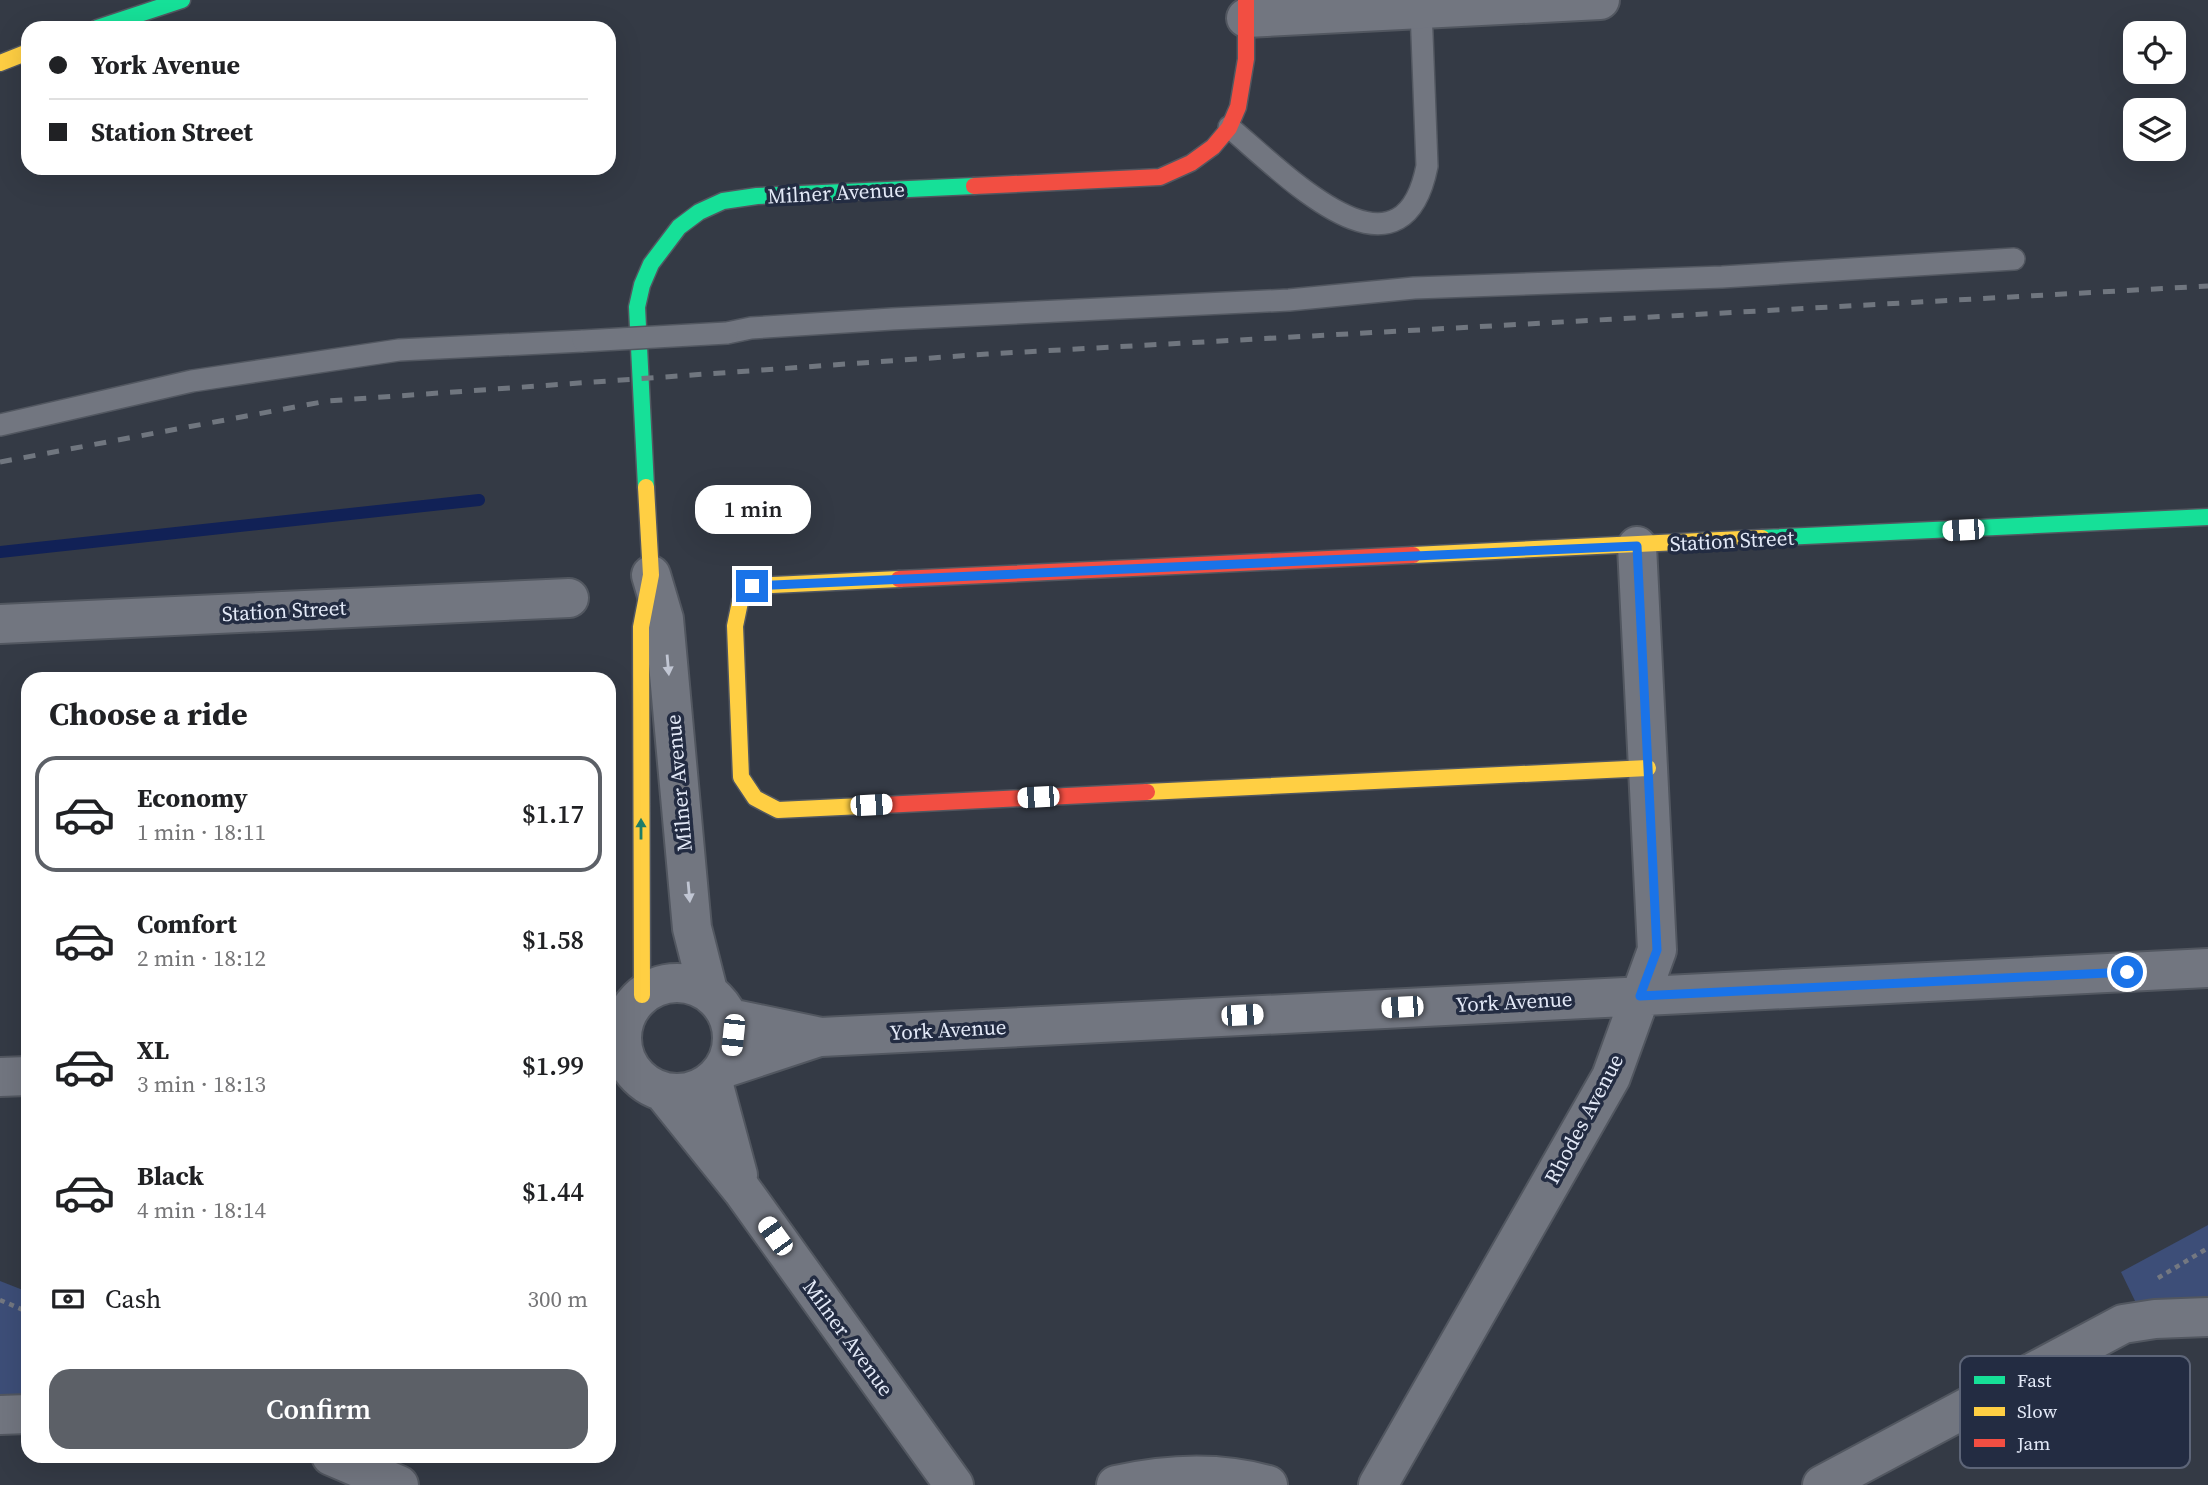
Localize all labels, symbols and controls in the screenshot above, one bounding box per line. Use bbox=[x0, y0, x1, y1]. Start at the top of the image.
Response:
map controls bbox=[2123, 21, 2186, 161]
button: locate bbox=[2123, 21, 2186, 84]
text: York Avenue bbox=[91, 47, 240, 83]
button: layers bbox=[2123, 98, 2186, 161]
text: Station Street bbox=[91, 114, 253, 150]
street label: Milner Avenue bbox=[766, 174, 905, 211]
callout: 1 min bbox=[694, 484, 810, 534]
text: 1 min bbox=[723, 493, 783, 525]
car bbox=[1942, 518, 1985, 542]
street label: Station Street bbox=[1669, 523, 1795, 558]
route end bbox=[736, 570, 768, 602]
street label: Station Street bbox=[221, 593, 347, 628]
one-way arrow bbox=[663, 654, 674, 676]
text: Choose a ride bbox=[49, 692, 248, 736]
street label: Milner Avenue bbox=[658, 713, 699, 853]
text: Economy bbox=[137, 780, 248, 816]
icon: car bbox=[53, 783, 116, 846]
car bbox=[1017, 785, 1060, 809]
car bbox=[850, 793, 893, 817]
text: $1.17 bbox=[522, 796, 584, 832]
text: 1 min · 18:11 bbox=[137, 816, 266, 848]
one-way arrow bbox=[635, 818, 646, 840]
one-way arrow bbox=[684, 881, 695, 903]
text: Comfort bbox=[137, 906, 237, 942]
icon: car bbox=[53, 909, 116, 972]
text: $1.58 bbox=[522, 922, 584, 958]
text: 2 min · 18:12 bbox=[137, 942, 266, 974]
route start bbox=[2111, 956, 2143, 988]
street label: York Avenue bbox=[1455, 984, 1573, 1019]
car bbox=[1381, 995, 1424, 1019]
car bbox=[1221, 1003, 1264, 1027]
street label: York Avenue bbox=[889, 1012, 1007, 1047]
car bbox=[721, 1013, 746, 1057]
text: XL bbox=[137, 1032, 169, 1068]
icon: car bbox=[53, 1035, 116, 1098]
text: $1.99 bbox=[522, 1048, 584, 1084]
street label: Rhodes Avenue bbox=[1537, 1049, 1630, 1189]
text: 3 min · 18:13 bbox=[137, 1068, 266, 1100]
text: Black bbox=[137, 1158, 204, 1194]
icon: car bbox=[53, 1161, 116, 1224]
text: $1.44 bbox=[522, 1174, 584, 1210]
text: 4 min · 18:14 bbox=[137, 1194, 266, 1226]
car bbox=[755, 1213, 796, 1259]
street label: Milner Avenue bbox=[796, 1274, 901, 1402]
icon: cash bbox=[49, 1280, 87, 1318]
text: Cash bbox=[105, 1281, 161, 1317]
text: 300 m bbox=[527, 1283, 588, 1315]
legend bbox=[1960, 1356, 2190, 1468]
text: Fast bbox=[2017, 1367, 2052, 1393]
button: Confirm bbox=[49, 1369, 588, 1449]
text: Slow bbox=[2017, 1398, 2058, 1424]
text: Jam bbox=[2016, 1430, 2050, 1456]

